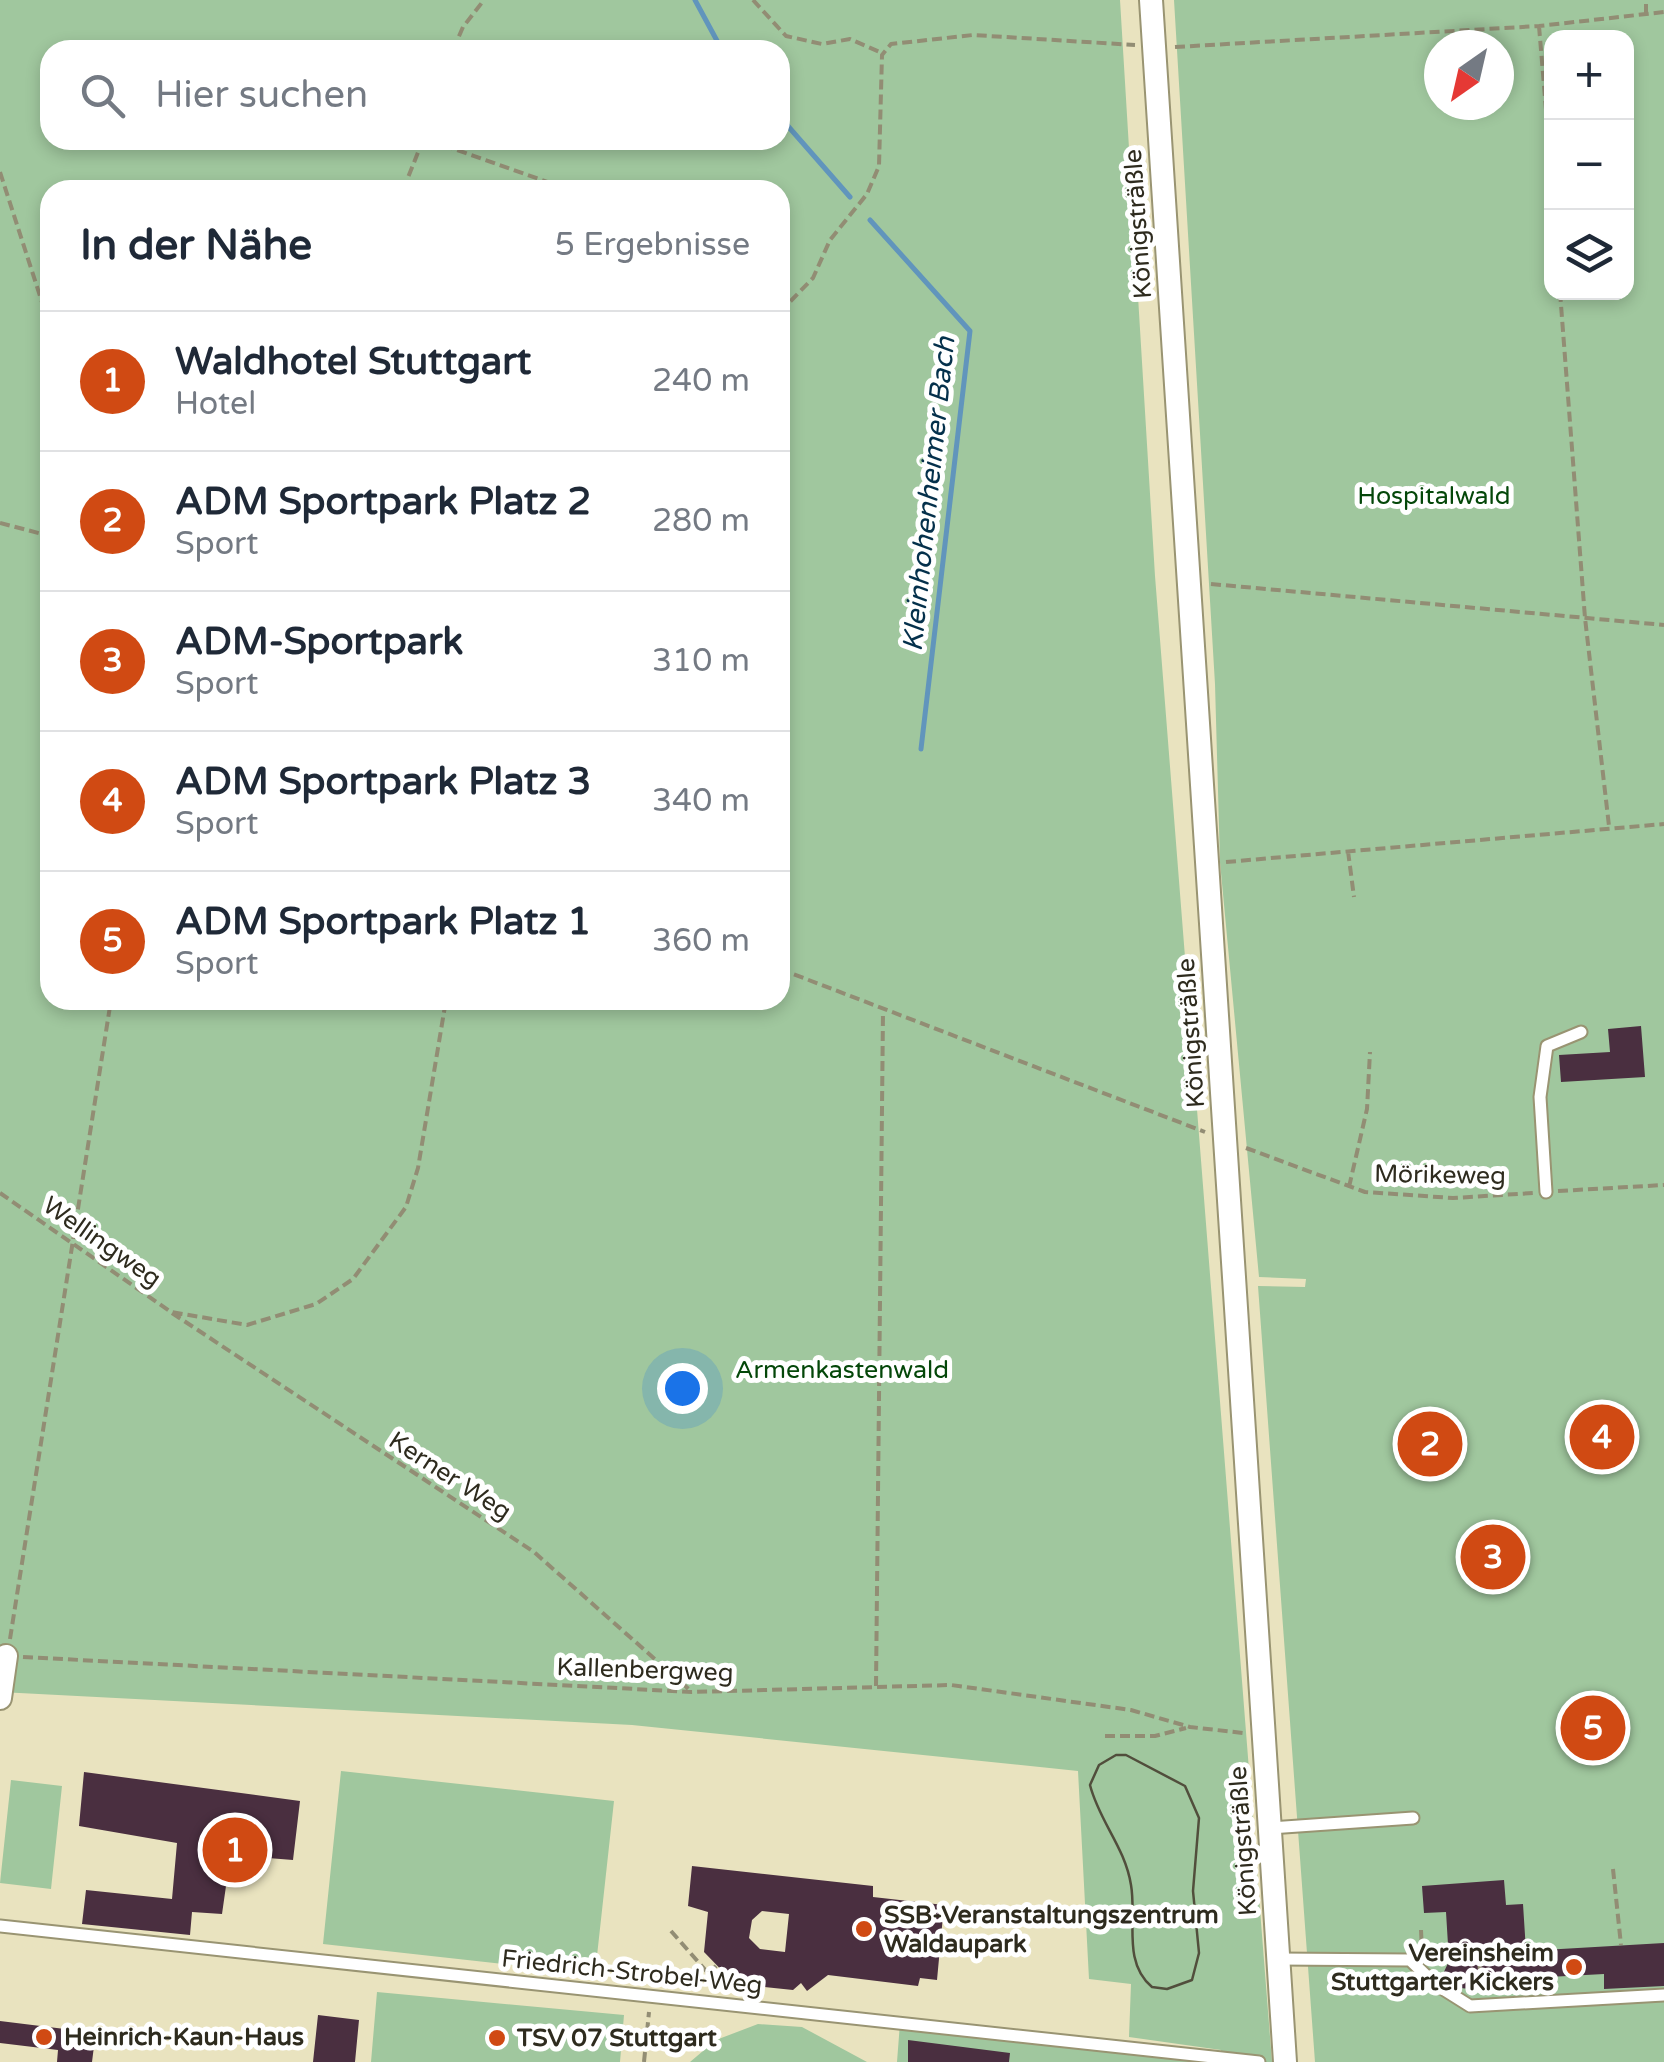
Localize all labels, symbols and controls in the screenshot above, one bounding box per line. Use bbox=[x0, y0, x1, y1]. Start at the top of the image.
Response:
north arrow bbox=[1424, 30, 1514, 120]
map controls bbox=[1544, 30, 1634, 300]
button: + bbox=[1544, 30, 1634, 120]
search box bbox=[40, 40, 790, 150]
icon: search bbox=[75, 68, 130, 123]
text: Hier suchen bbox=[155, 72, 368, 118]
button: − bbox=[1544, 120, 1634, 210]
street label: Königsträßle bbox=[1118, 148, 1158, 300]
button: layers bbox=[1544, 210, 1634, 300]
text: In der Nähe bbox=[80, 220, 312, 271]
text: 5 Ergebnisse bbox=[555, 226, 750, 264]
water label: Kleinhohenheimer Bach bbox=[896, 334, 963, 653]
text: Waldhotel Stuttgart bbox=[175, 339, 531, 385]
text: 1 bbox=[102, 362, 123, 400]
text: 240 m bbox=[652, 362, 750, 400]
text: Hotel bbox=[175, 385, 256, 423]
text: ADM Sportpark Platz 2 bbox=[175, 479, 591, 525]
park label: Hospitalwald bbox=[1357, 481, 1511, 511]
text: 2 bbox=[102, 502, 123, 540]
text: 280 m bbox=[652, 502, 750, 540]
text: Sport bbox=[175, 525, 259, 563]
text: ADM-Sportpark bbox=[175, 619, 463, 665]
text: 3 bbox=[102, 642, 123, 680]
text: 310 m bbox=[652, 642, 750, 680]
text: Sport bbox=[175, 665, 259, 703]
text: ADM Sportpark Platz 3 bbox=[175, 759, 591, 805]
text: 4 bbox=[102, 782, 123, 820]
text: 340 m bbox=[652, 782, 750, 820]
text: Sport bbox=[175, 805, 259, 843]
text: ADM Sportpark Platz 1 bbox=[175, 899, 591, 945]
text: 5 bbox=[102, 922, 123, 960]
text: 360 m bbox=[652, 922, 750, 960]
text: Sport bbox=[175, 945, 259, 983]
street label: Königsträßle bbox=[1171, 957, 1211, 1109]
street label: Mörikeweg bbox=[1374, 1159, 1506, 1191]
street label: Wellingweg bbox=[37, 1190, 167, 1294]
park label: Armenkastenwald bbox=[735, 1355, 949, 1385]
your location bbox=[657, 1363, 708, 1414]
pin: 4 bbox=[1570, 1400, 1634, 1474]
pin: 2 bbox=[1398, 1406, 1462, 1482]
street label: Kerner Weg bbox=[383, 1425, 517, 1527]
pin: 3 bbox=[1460, 1520, 1526, 1594]
street label: Kallenbergweg bbox=[556, 1652, 734, 1688]
pin: 5 bbox=[1560, 1690, 1626, 1766]
street label: Königsträßle bbox=[1223, 1765, 1263, 1917]
pin: 1 bbox=[202, 1812, 268, 1888]
place label: SSB-Veranstaltungszentrum Waldaupark bbox=[884, 1900, 1219, 1959]
marker: SSB-Veranstaltungszentrum Waldaupark bbox=[853, 1918, 875, 1940]
place label: Vereinsheim Stuttgarter Kickers bbox=[1331, 1938, 1554, 1997]
street label: Friedrich-Strobel-Weg bbox=[500, 1943, 764, 2001]
marker: Vereinsheim Stuttgarter Kickers bbox=[1563, 1956, 1585, 1978]
place label: Heinrich-Kaun-Haus bbox=[64, 2022, 304, 2052]
place label: TSV 07 Stuttgart bbox=[516, 2023, 717, 2053]
marker: Heinrich-Kaun-Haus bbox=[33, 2026, 55, 2048]
marker: TSV 07 Stuttgart bbox=[486, 2027, 508, 2049]

